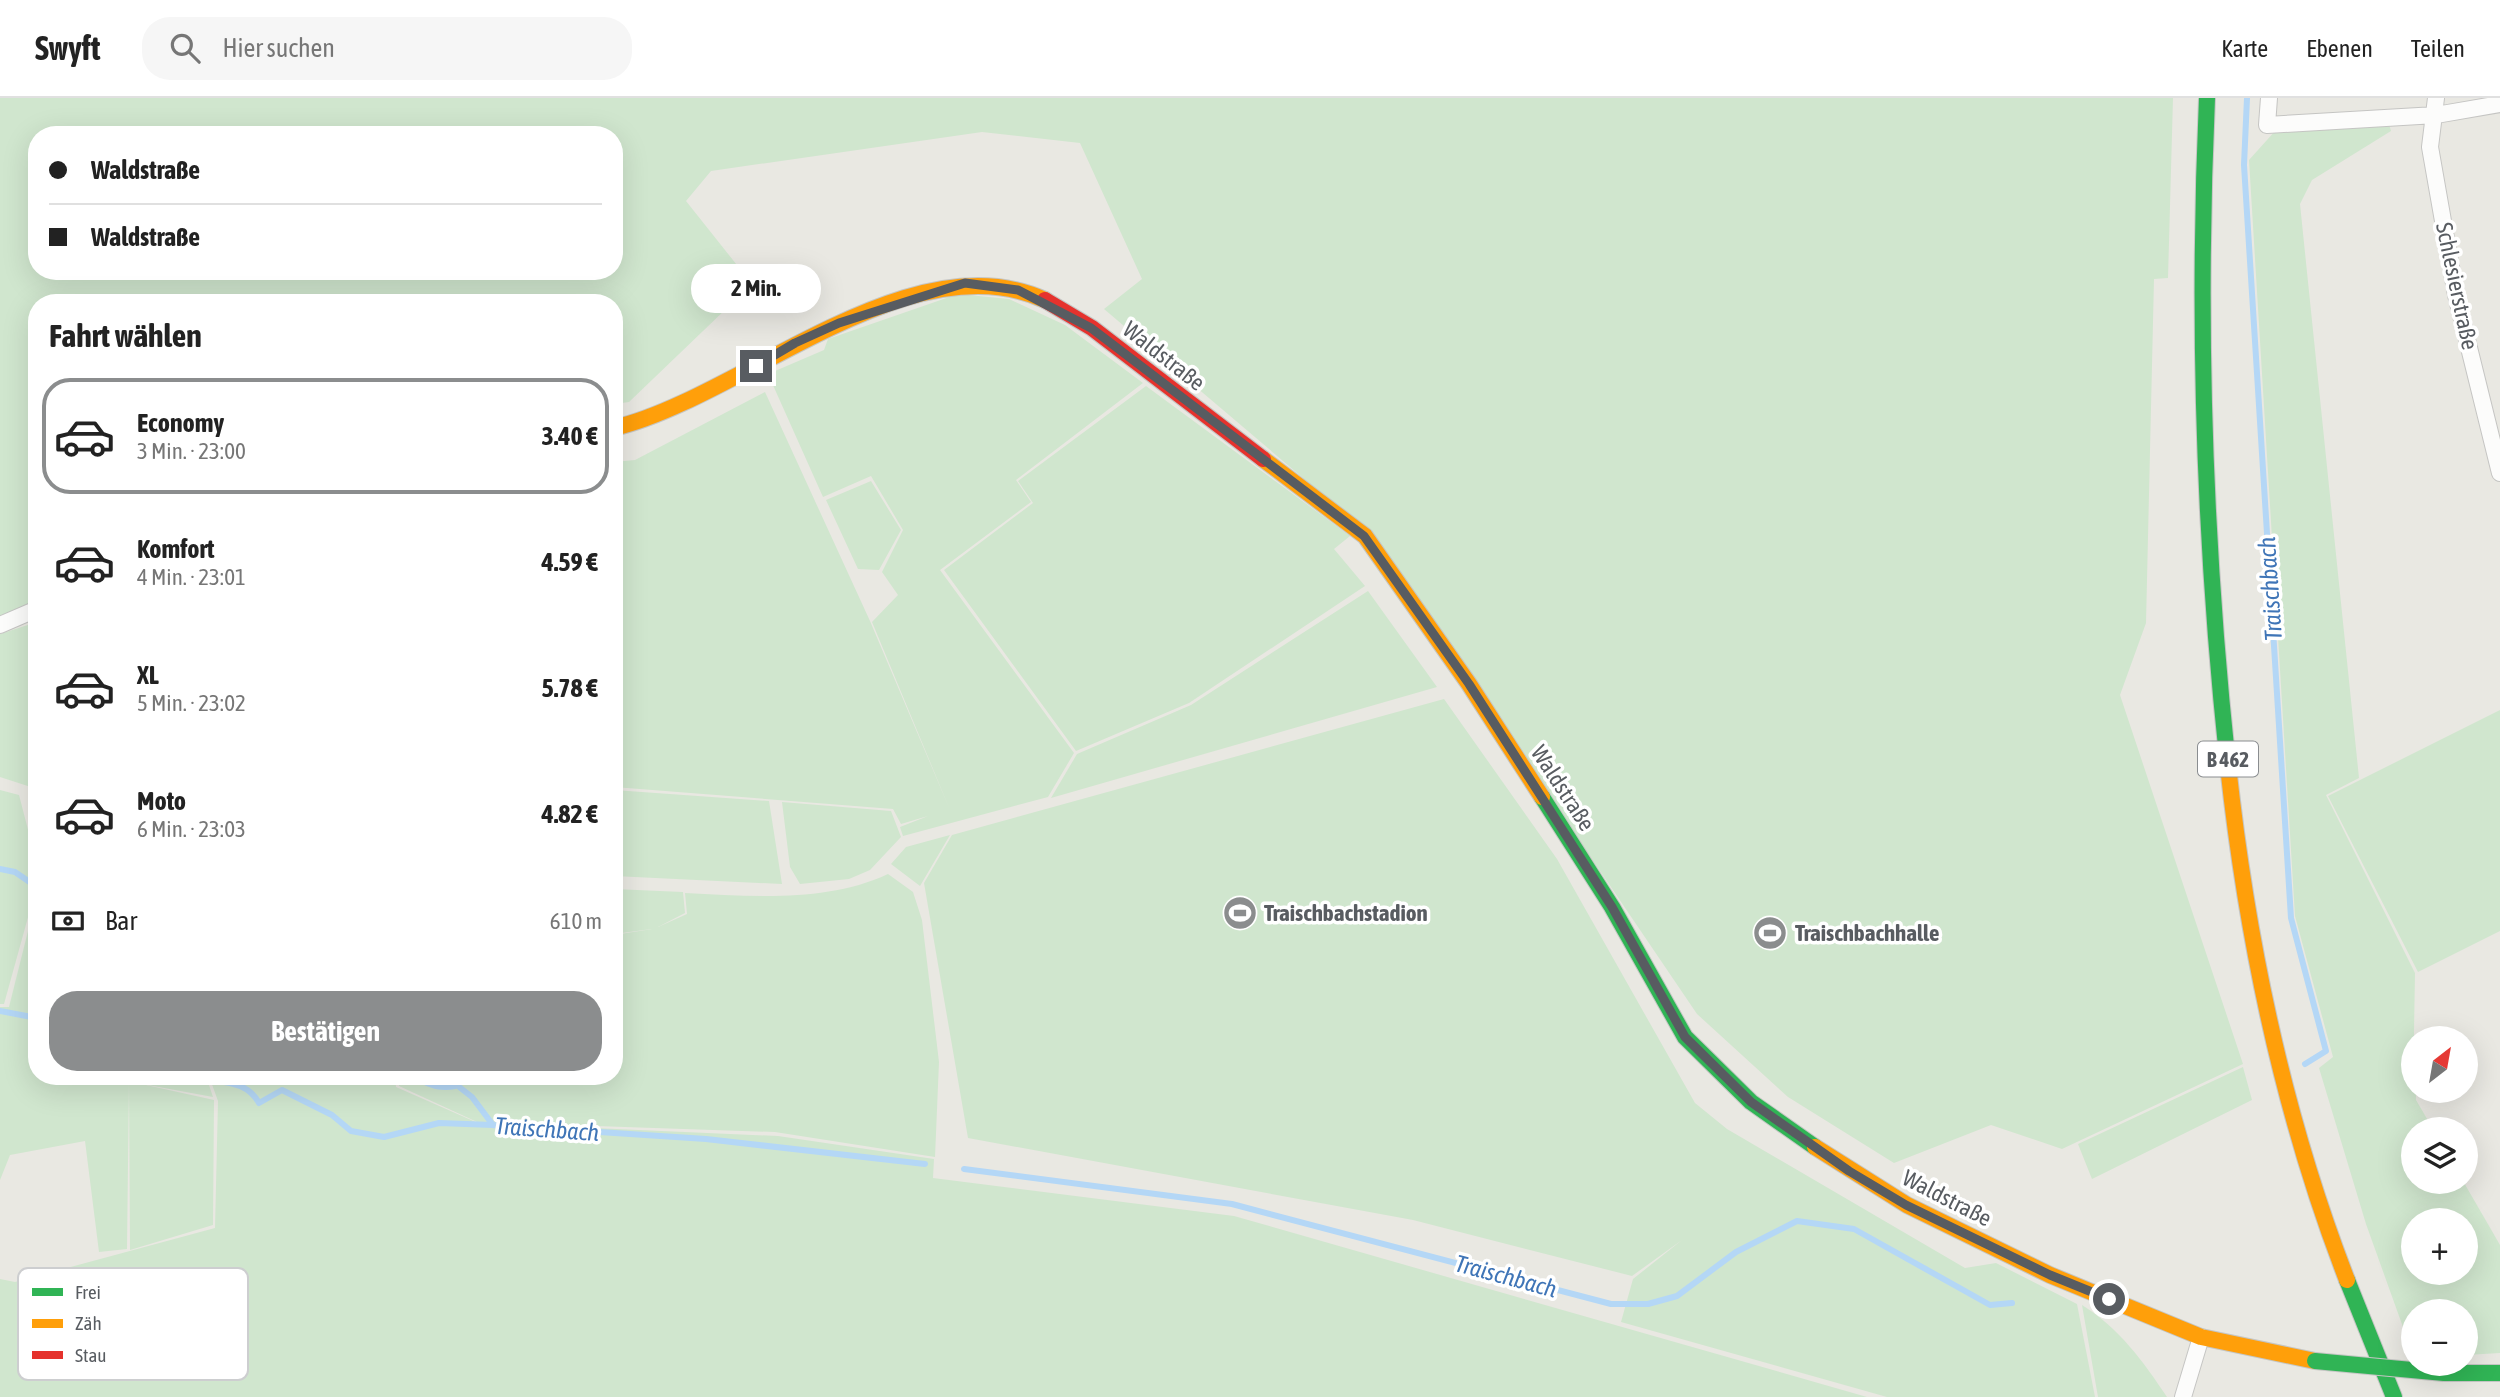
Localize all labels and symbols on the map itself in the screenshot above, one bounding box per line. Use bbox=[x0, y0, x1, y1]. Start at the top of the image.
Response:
street label: Schlesierstraße bbox=[2431, 220, 2483, 352]
callout: 2 Min. bbox=[691, 264, 821, 314]
street label: Waldstraße bbox=[1118, 316, 1210, 396]
route end bbox=[740, 350, 772, 382]
water label: Traischbach bbox=[2253, 536, 2287, 642]
street label: Waldstraße bbox=[1526, 740, 1600, 836]
road number: B 462 bbox=[2198, 742, 2258, 776]
sports icon: Traischbachstadion bbox=[1221, 894, 1259, 932]
place label: Traischbachstadion bbox=[1264, 900, 1428, 926]
sports icon: Traischbachhalle bbox=[1751, 914, 1789, 952]
place label: Traischbachhalle bbox=[1795, 920, 1939, 946]
north arrow bbox=[2401, 1026, 2478, 1102]
water label: Traischbach bbox=[494, 1112, 600, 1146]
street label: Waldstraße bbox=[1898, 1165, 1996, 1231]
water label: Traischbach bbox=[1452, 1249, 1560, 1303]
legend bbox=[18, 1268, 248, 1380]
text: Frei bbox=[75, 1281, 101, 1303]
route start bbox=[2093, 1283, 2125, 1315]
text: Zäh bbox=[75, 1312, 102, 1334]
text: Stau bbox=[75, 1344, 106, 1366]

